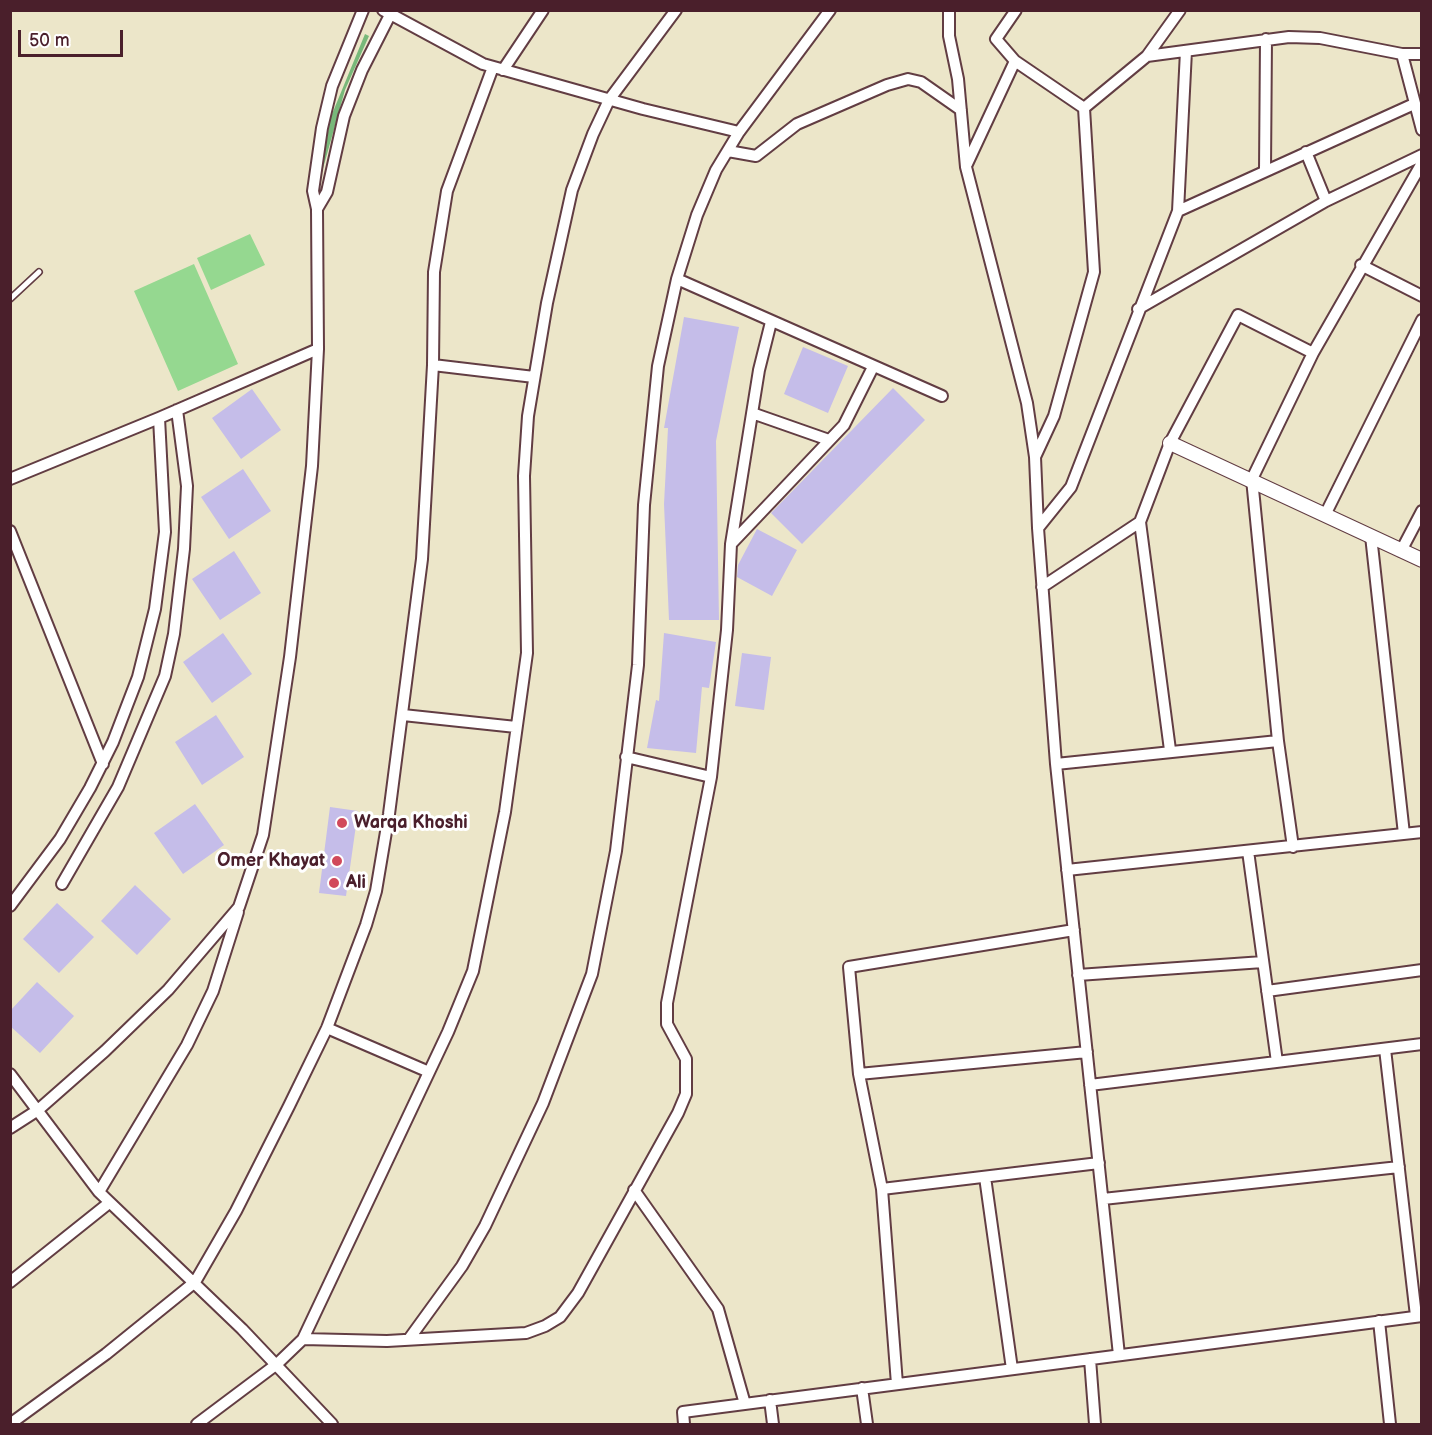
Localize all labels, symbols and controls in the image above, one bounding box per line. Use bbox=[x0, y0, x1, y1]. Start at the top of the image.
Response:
scale bar bbox=[21, 18, 126, 56]
text: 50 m bbox=[29, 30, 70, 51]
place label: Warqa Khoshi bbox=[354, 812, 468, 834]
marker: Warqa Khoshi bbox=[335, 816, 349, 830]
place label: Omer Khayat bbox=[217, 850, 325, 872]
marker: Omer Khayat bbox=[330, 854, 344, 868]
place label: Ali bbox=[346, 872, 366, 894]
marker: Ali bbox=[327, 876, 341, 890]

